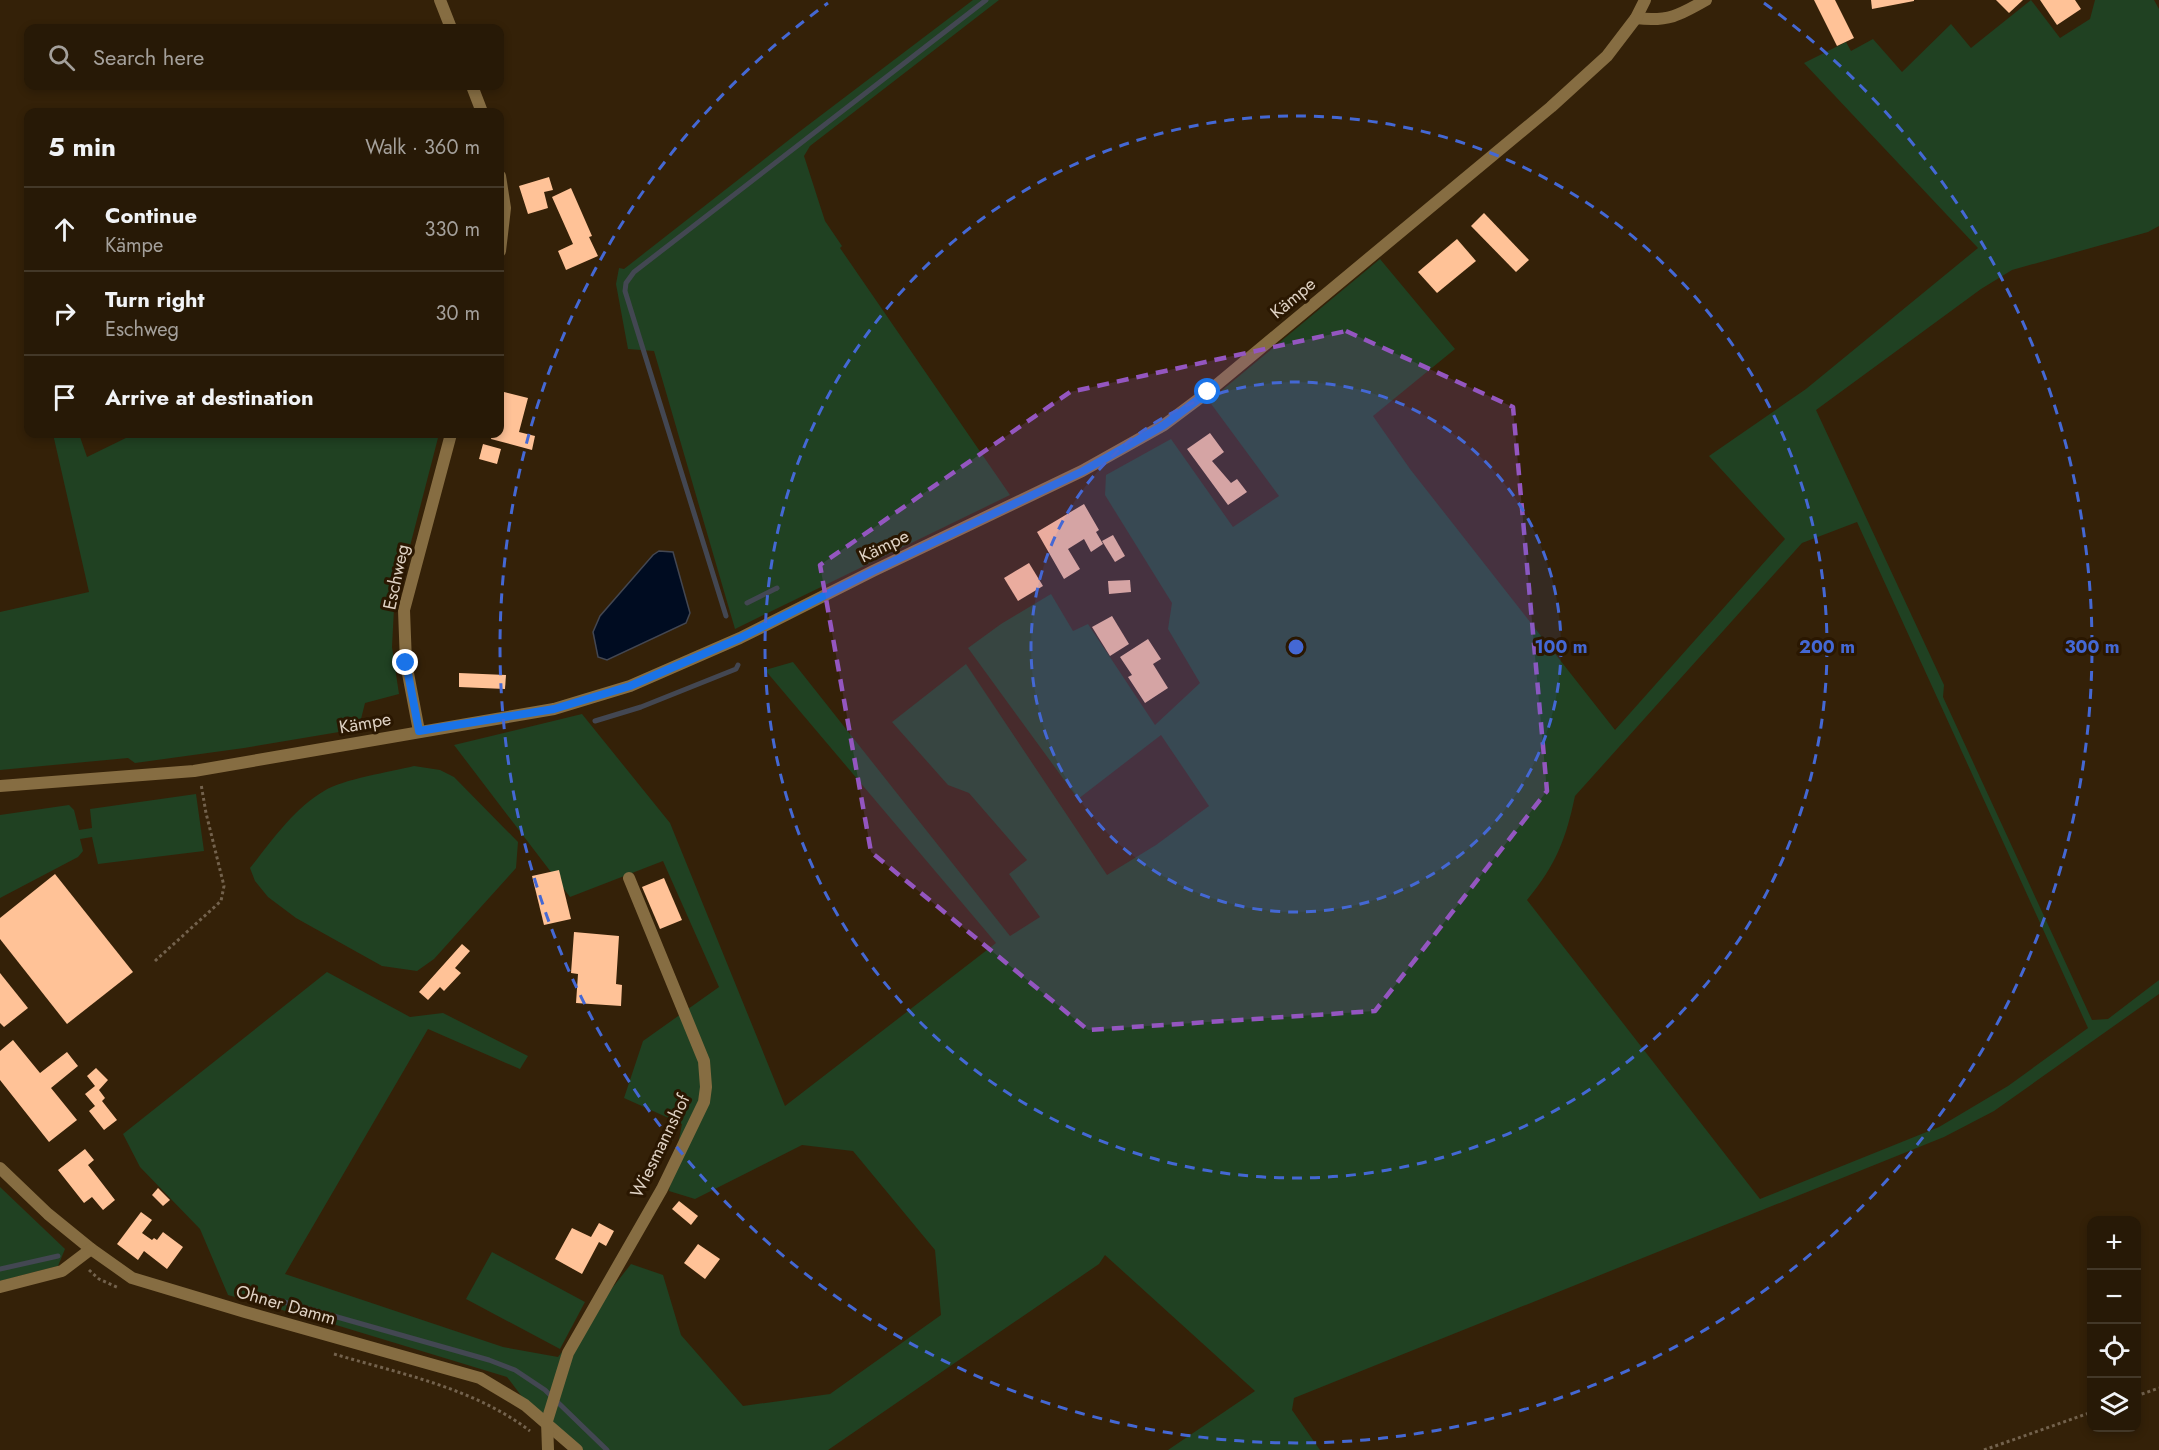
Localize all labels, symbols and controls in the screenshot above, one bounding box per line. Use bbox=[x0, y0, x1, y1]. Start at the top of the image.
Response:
search box bbox=[24, 24, 504, 90]
icon: search bbox=[45, 41, 78, 74]
text: Search here bbox=[93, 41, 204, 73]
text: 5 min bbox=[48, 128, 116, 166]
text: Walk · 360 m bbox=[365, 133, 480, 162]
text: Continue bbox=[105, 199, 197, 231]
icon: ahead bbox=[48, 213, 81, 246]
text: 330 m bbox=[425, 215, 480, 244]
text: Kämpe bbox=[105, 231, 163, 260]
street label: Kämpe bbox=[1265, 271, 1321, 325]
text: Turn right bbox=[105, 283, 205, 315]
icon: right bbox=[48, 297, 81, 330]
text: 30 m bbox=[435, 299, 480, 328]
text: Eschweg bbox=[105, 315, 179, 344]
route start bbox=[1194, 378, 1220, 404]
icon: arrive bbox=[48, 381, 81, 414]
text: Arrive at destination bbox=[105, 381, 314, 413]
street label: Kämpe bbox=[855, 523, 913, 569]
street label: Eschweg bbox=[376, 542, 416, 612]
text: 100 m bbox=[1534, 634, 1588, 660]
text: 200 m bbox=[1799, 634, 1855, 660]
text: 300 m bbox=[2064, 634, 2120, 660]
centre of rings bbox=[1286, 637, 1306, 657]
route end bbox=[392, 649, 418, 675]
street label: Kämpe bbox=[337, 706, 393, 740]
street label: Wiesmannshof bbox=[624, 1089, 697, 1202]
map controls bbox=[2087, 1216, 2141, 1432]
button: + bbox=[2087, 1216, 2141, 1270]
button: − bbox=[2087, 1270, 2141, 1324]
street label: Ohner Damm bbox=[233, 1278, 339, 1332]
button: locate bbox=[2087, 1324, 2141, 1378]
button: layers bbox=[2087, 1378, 2141, 1432]

